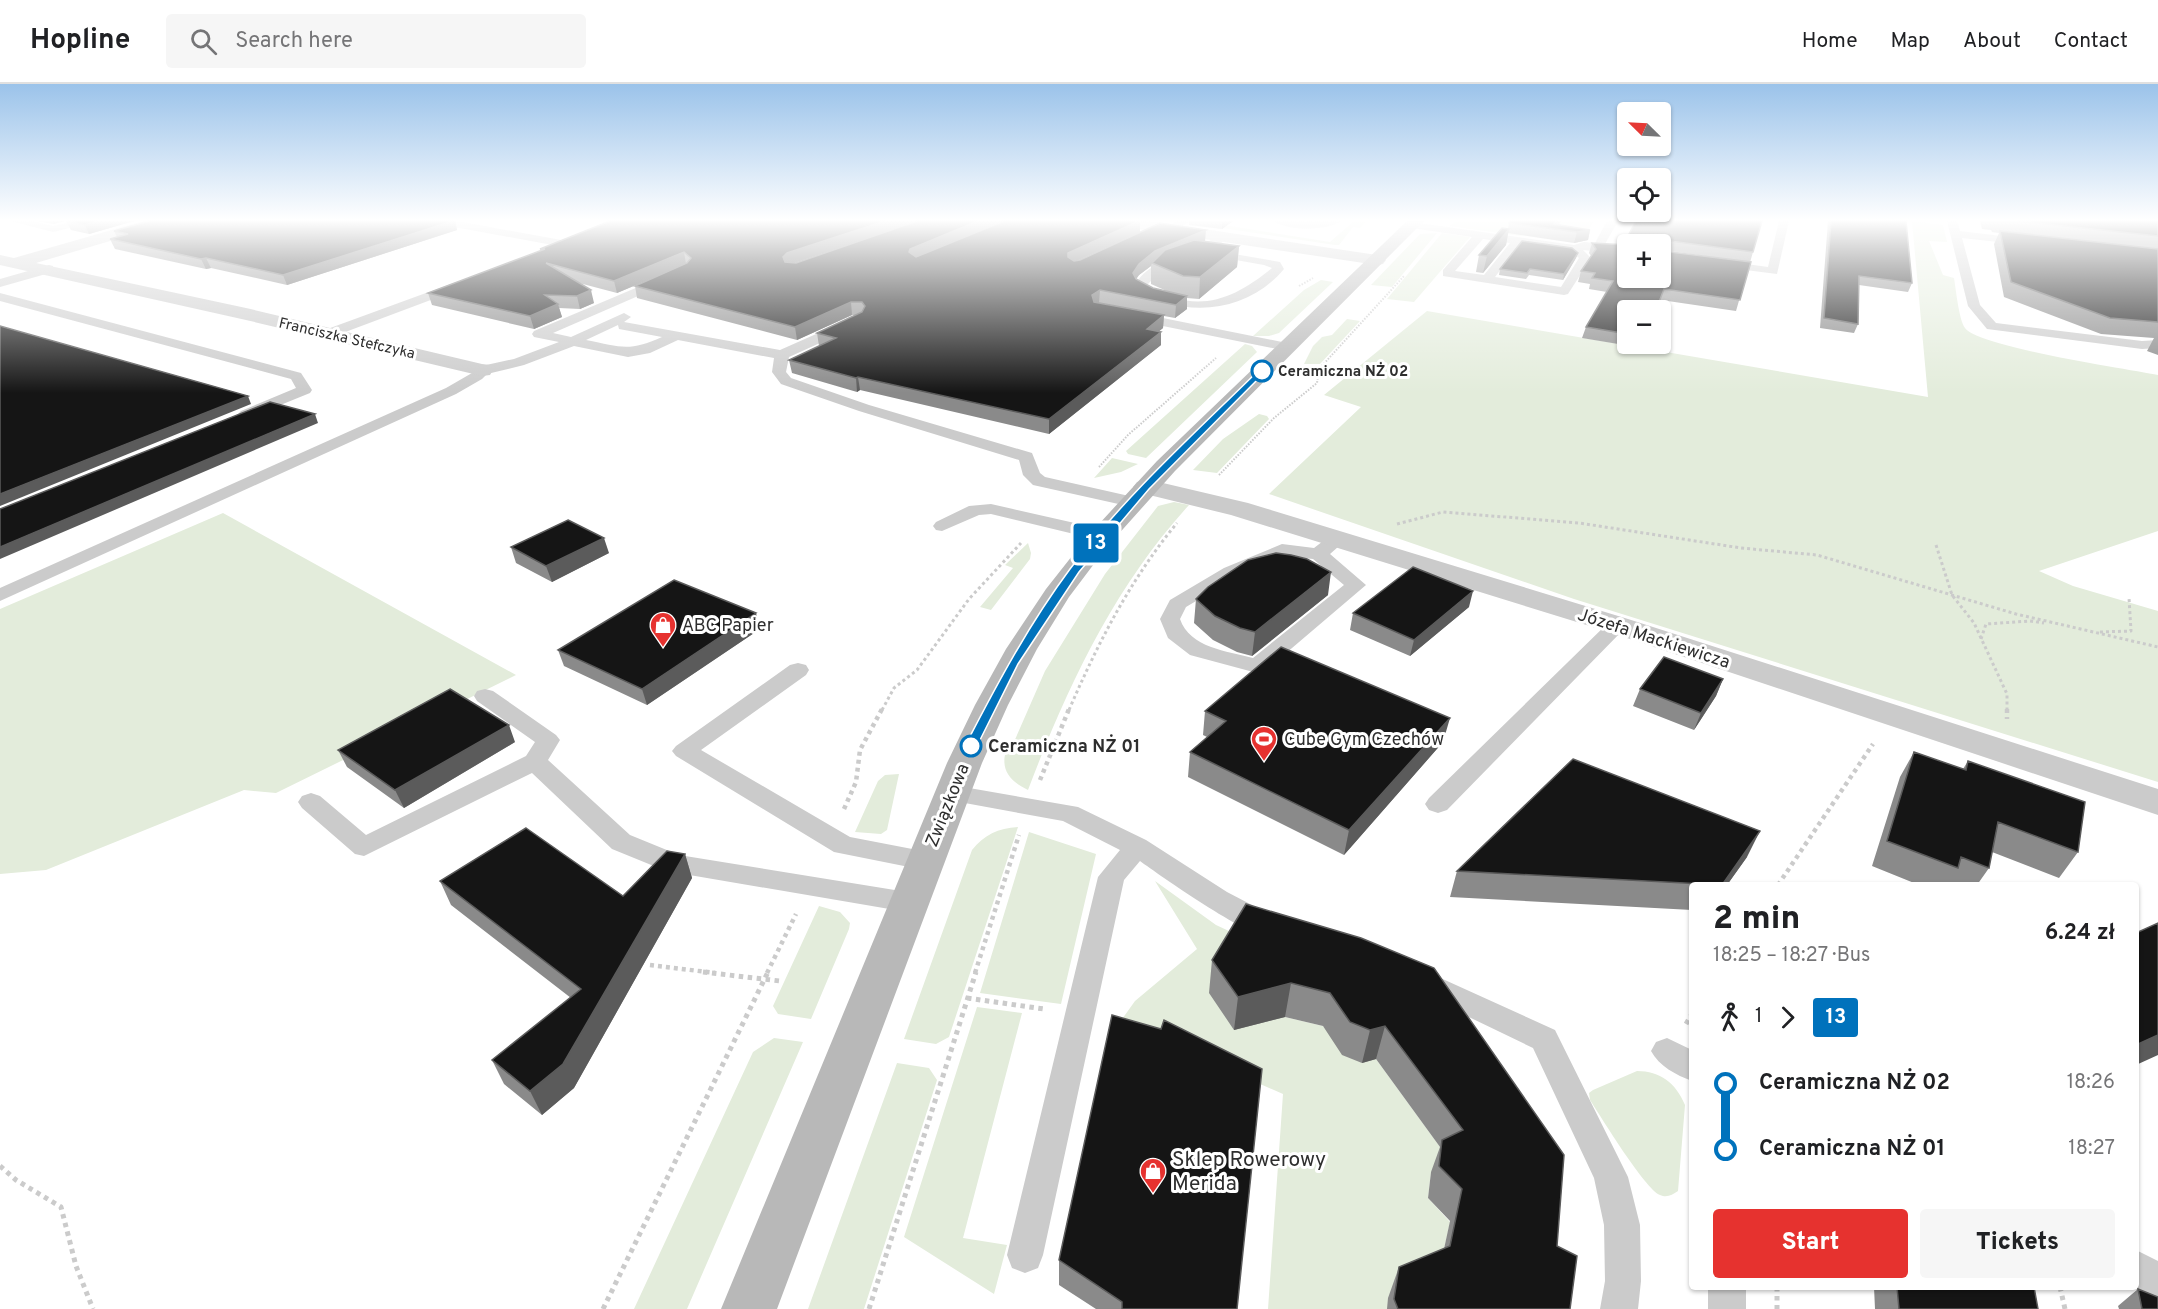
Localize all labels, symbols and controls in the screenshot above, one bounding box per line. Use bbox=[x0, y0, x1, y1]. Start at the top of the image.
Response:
search box bbox=[166, 14, 586, 68]
text: Hopline bbox=[30, 23, 130, 59]
icon: search bbox=[187, 25, 220, 58]
text: Search here bbox=[235, 28, 353, 55]
text: Home bbox=[1802, 28, 1858, 55]
text: Map bbox=[1891, 28, 1930, 55]
text: About bbox=[1963, 28, 2021, 55]
text: Contact bbox=[2054, 28, 2128, 55]
north arrow bbox=[1617, 102, 1671, 156]
map controls bbox=[1617, 102, 1671, 354]
button: locate bbox=[1617, 168, 1671, 222]
button: + bbox=[1617, 234, 1671, 288]
button: − bbox=[1617, 300, 1671, 354]
street label: Franciszka Stefczyka bbox=[277, 315, 417, 364]
marker: Ceramiczna NŻ 02 bbox=[1251, 360, 1273, 382]
place label: Ceramiczna NŻ 02 bbox=[1278, 362, 1408, 382]
line badge: 13 bbox=[1069, 524, 1123, 562]
text: 13 bbox=[1086, 530, 1107, 557]
street label: Józefa Mackiewicza bbox=[1574, 604, 1733, 675]
shop icon: ABC Papier bbox=[648, 610, 678, 648]
place label: ABC Papier bbox=[682, 615, 774, 638]
sports icon: Cube Gym Czechów bbox=[1249, 724, 1279, 762]
place label: Cube Gym Czechów bbox=[1284, 729, 1444, 752]
place label: Ceramiczna NŻ 01 bbox=[988, 734, 1140, 759]
marker: Ceramiczna NŻ 01 bbox=[960, 735, 982, 757]
street label: Związkowa bbox=[921, 761, 975, 851]
text: 2 min bbox=[1713, 899, 1800, 941]
text: 6.24 zł bbox=[2045, 920, 2115, 947]
text: 18:25 – 18:27 · Bus bbox=[1713, 943, 1870, 969]
icon: walk bbox=[1713, 1001, 1746, 1034]
icon: forward bbox=[1771, 1001, 1804, 1034]
text: 1 bbox=[1755, 1004, 1762, 1030]
text: 13 bbox=[1825, 1004, 1846, 1031]
text: Ceramiczna NŻ 02 bbox=[1759, 1070, 1950, 1097]
text: 18:26 bbox=[2067, 1070, 2115, 1096]
text: Ceramiczna NŻ 01 bbox=[1759, 1136, 1945, 1163]
text: 18:27 bbox=[2068, 1136, 2115, 1162]
place label: Sklep Rowerowy Merida bbox=[1172, 1147, 1326, 1198]
shop icon: Sklep Rowerowy Merida bbox=[1138, 1156, 1168, 1194]
button: Start bbox=[1713, 1209, 1908, 1278]
button: Tickets bbox=[1920, 1209, 2115, 1278]

